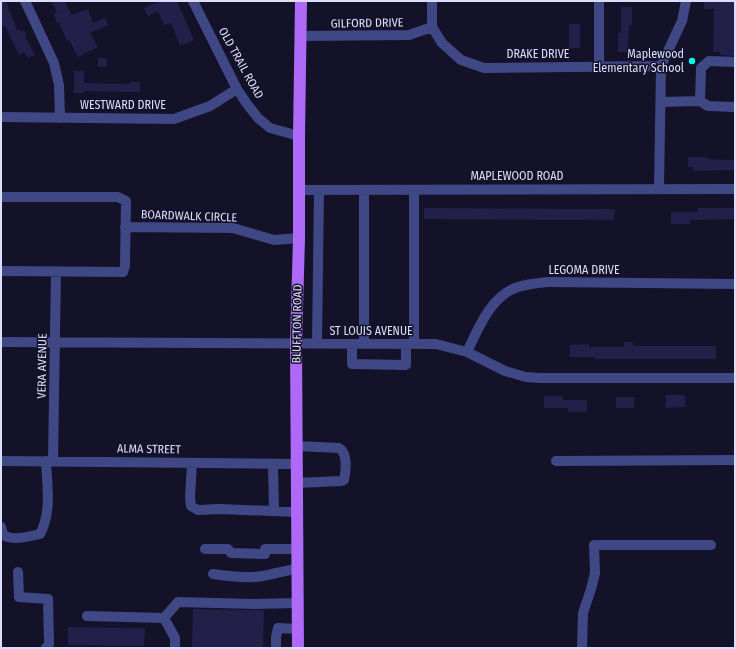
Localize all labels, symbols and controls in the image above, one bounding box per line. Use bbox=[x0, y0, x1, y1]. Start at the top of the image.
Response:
street label: GILFORD DRIVE bbox=[331, 15, 404, 31]
street label: OLD TRAIL ROAD bbox=[216, 25, 266, 101]
street label: DRAKE DRIVE bbox=[506, 47, 570, 61]
place label: Maplewood Elementary School bbox=[593, 47, 684, 75]
marker: Maplewood Elementary School bbox=[687, 56, 697, 66]
street label: WESTWARD DRIVE bbox=[80, 98, 166, 112]
street label: MAPLEWOOD ROAD bbox=[470, 169, 564, 183]
street label: BOARDWALK CIRCLE bbox=[141, 207, 238, 225]
street label: LEGOMA DRIVE bbox=[548, 263, 620, 277]
street label: BLUFFTON ROAD bbox=[289, 284, 305, 364]
street label: ST LOUIS AVENUE bbox=[329, 324, 413, 338]
street label: VERA AVENUE bbox=[34, 333, 50, 399]
street label: ALMA STREET bbox=[117, 441, 181, 457]

